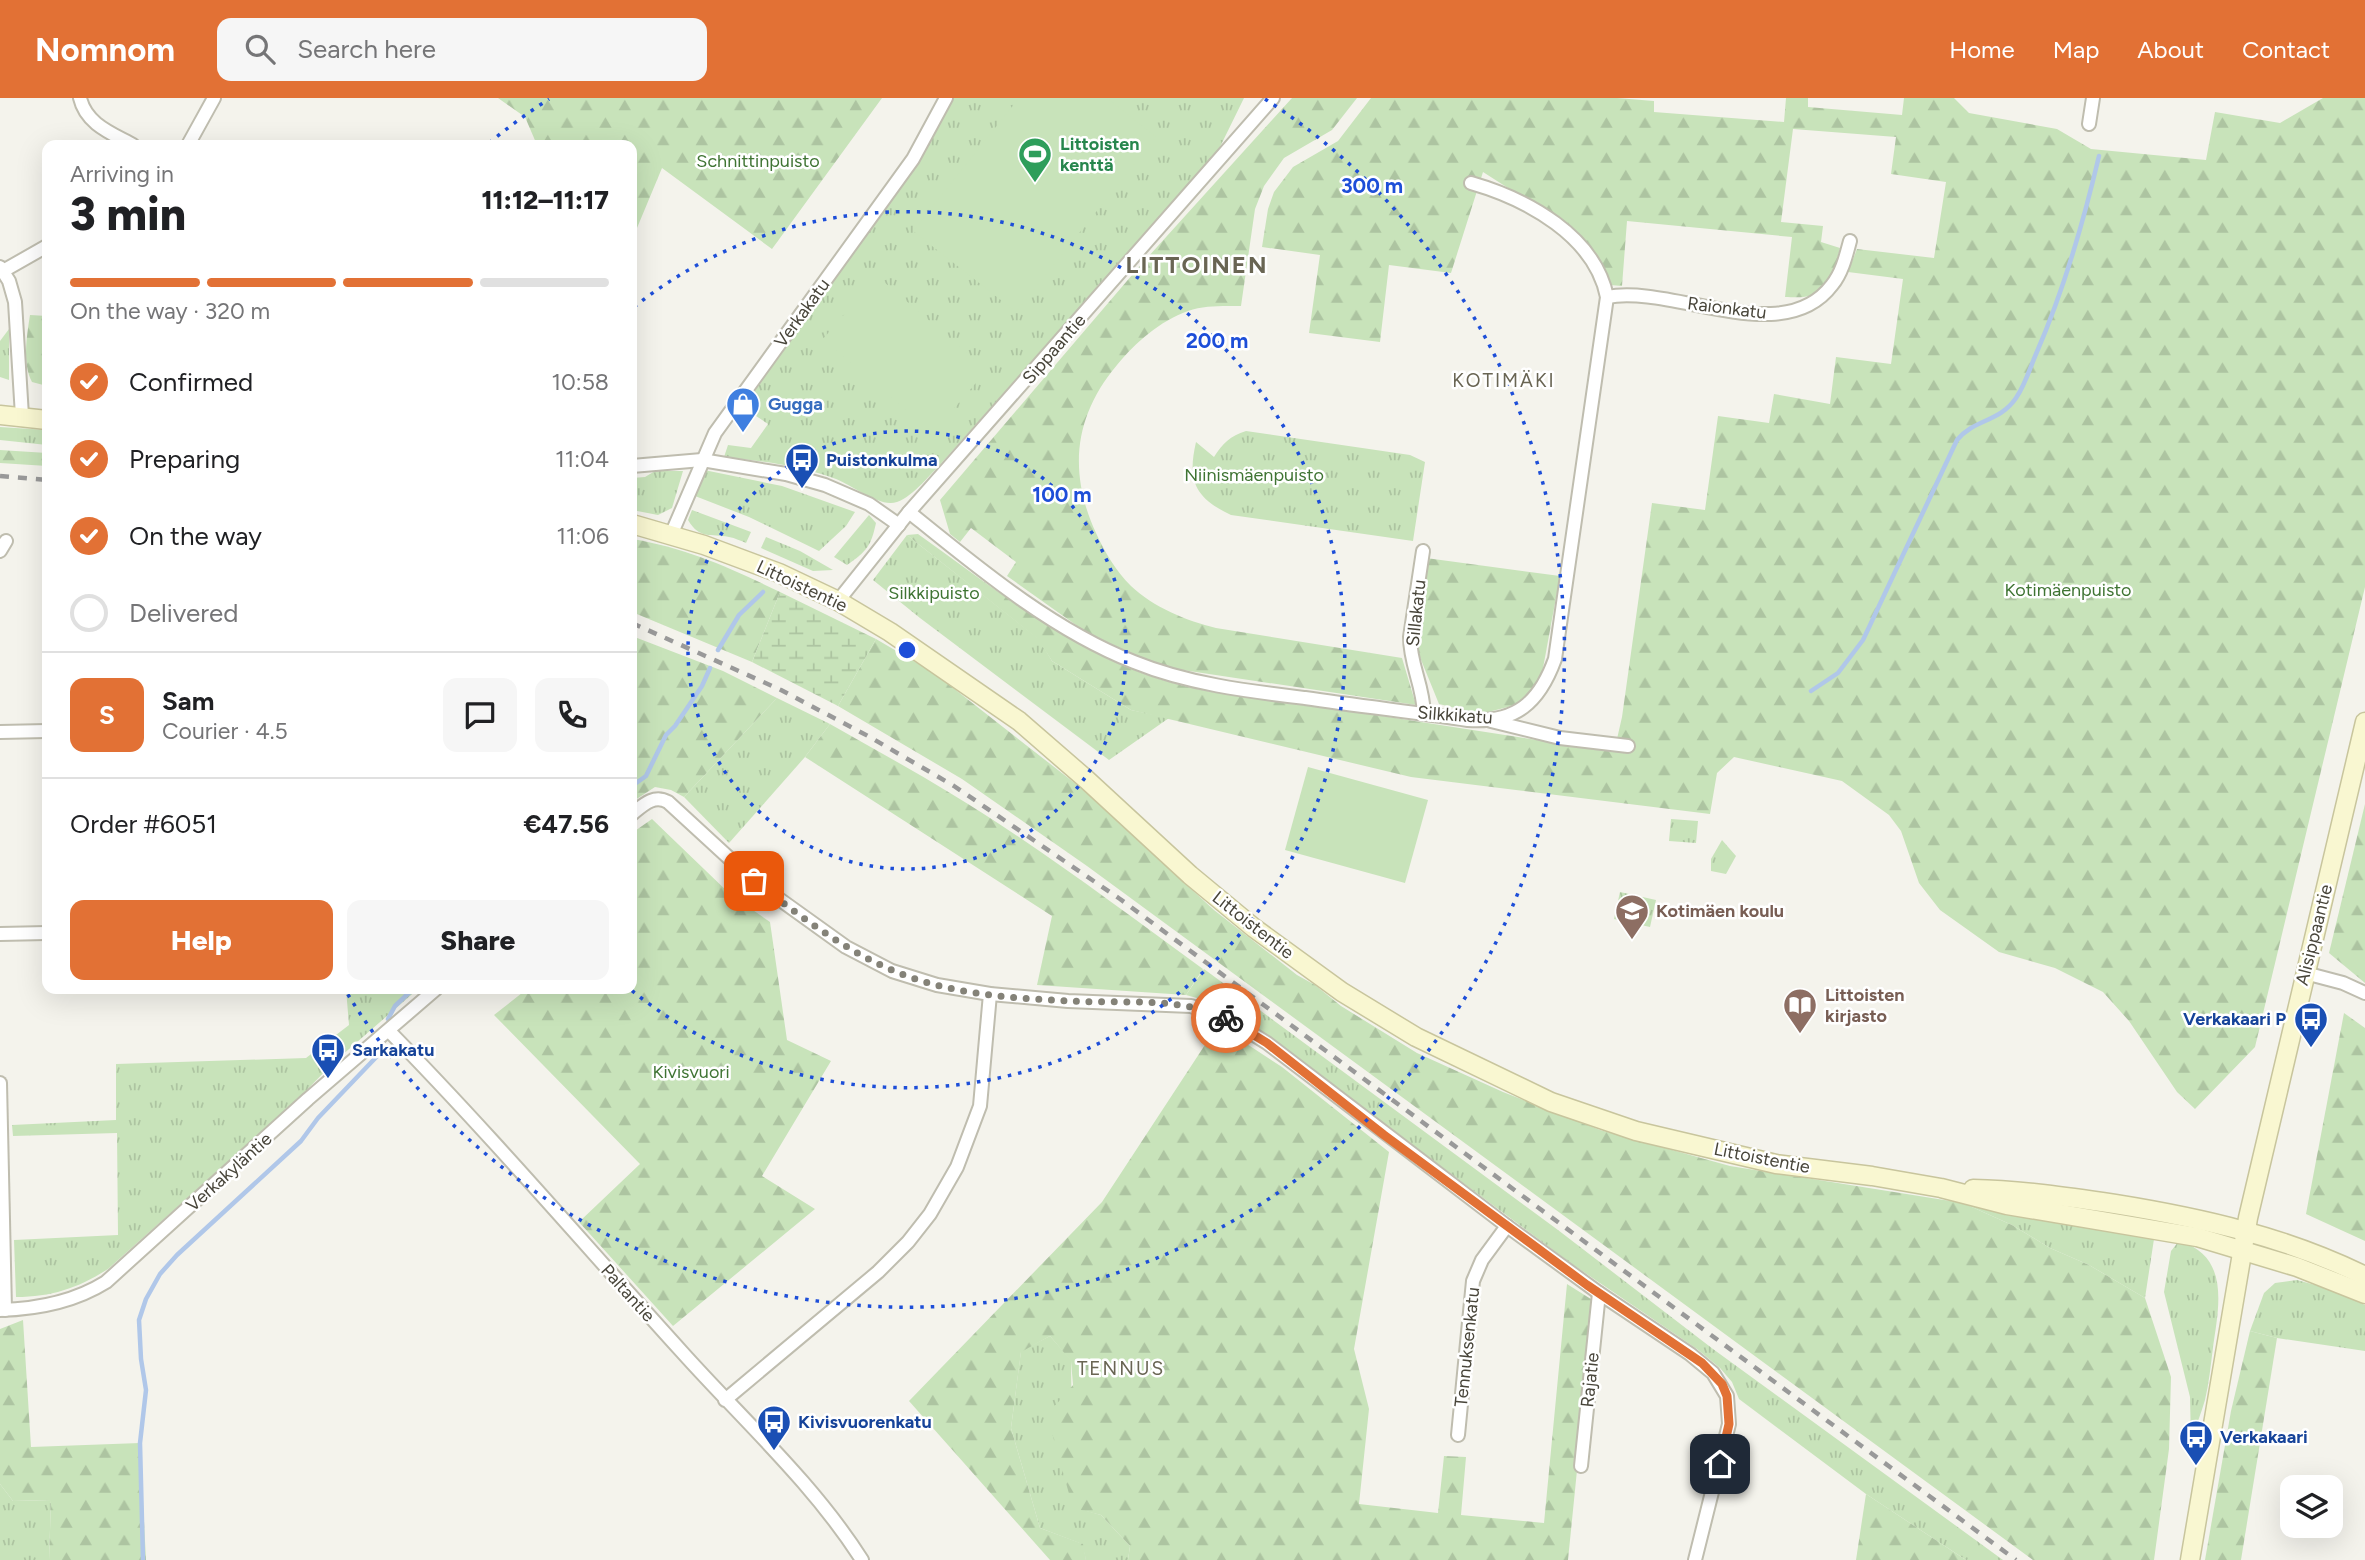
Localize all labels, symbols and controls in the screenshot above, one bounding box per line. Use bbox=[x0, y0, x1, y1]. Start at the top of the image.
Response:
search box bbox=[217, 18, 707, 81]
text: Nomnom bbox=[35, 30, 175, 69]
icon: search bbox=[241, 30, 279, 68]
text: Search here bbox=[297, 33, 436, 65]
text: Home bbox=[1949, 35, 2015, 64]
text: Map bbox=[2053, 35, 2099, 64]
text: About bbox=[2137, 35, 2204, 64]
text: Contact bbox=[2242, 35, 2330, 64]
place label: Littoisten kenttä bbox=[1060, 133, 1140, 176]
sports icon: Littoisten kenttä bbox=[1016, 135, 1054, 184]
park label: Schnittinpuisto bbox=[696, 150, 820, 172]
text: Arriving in bbox=[70, 160, 174, 188]
text: 300 m bbox=[1341, 173, 1403, 198]
text: 11:12–11:17 bbox=[481, 184, 609, 216]
text: 3 min bbox=[70, 186, 186, 242]
district label: LITTOINEN bbox=[1126, 250, 1268, 279]
street label: Verkakatu bbox=[770, 274, 834, 352]
street label: Raionkatu bbox=[1686, 292, 1768, 324]
text: On the way · 320 m bbox=[70, 297, 270, 325]
street label: Sippaantie bbox=[1018, 309, 1091, 389]
text: 200 m bbox=[1186, 328, 1248, 353]
icon: check bbox=[70, 363, 108, 401]
text: Confirmed bbox=[129, 366, 253, 398]
text: 10:58 bbox=[552, 368, 609, 396]
district label: KOTIMÄKI bbox=[1452, 369, 1556, 392]
shop icon: Gugga bbox=[724, 385, 762, 434]
place label: Gugga bbox=[768, 393, 823, 415]
icon: check bbox=[70, 440, 108, 478]
bus stop icon: Puistonkulma bbox=[783, 441, 821, 490]
text: Preparing bbox=[129, 443, 240, 475]
text: 11:04 bbox=[555, 445, 609, 473]
place label: Puistonkulma bbox=[826, 449, 938, 471]
park label: Niinismäenpuisto bbox=[1184, 464, 1324, 486]
text: 100 m bbox=[1032, 482, 1092, 507]
icon: check bbox=[70, 517, 108, 555]
text: On the way bbox=[129, 520, 262, 552]
text: 11:06 bbox=[556, 522, 609, 550]
street label: Littoistentie bbox=[753, 555, 851, 617]
street label: Sillakatu bbox=[1402, 579, 1430, 647]
park label: Kotimäenpuisto bbox=[2004, 579, 2132, 601]
park label: Silkkipuisto bbox=[888, 582, 980, 604]
text: Delivered bbox=[129, 597, 238, 629]
centre of rings bbox=[895, 638, 919, 662]
button: chat bbox=[443, 678, 517, 752]
button: phone bbox=[535, 678, 609, 752]
text: Sam bbox=[162, 685, 214, 717]
text: S bbox=[99, 699, 115, 731]
street label: Silkkikatu bbox=[1417, 701, 1493, 729]
text: Courier · 4.5 bbox=[162, 717, 288, 745]
text: Order #6051 bbox=[70, 808, 217, 840]
text: €47.56 bbox=[523, 808, 609, 840]
pin bbox=[724, 851, 784, 911]
icon: bag bbox=[735, 862, 773, 900]
street label: Alisippaantie bbox=[2291, 882, 2337, 988]
street label: Littoistentie bbox=[1208, 886, 1298, 964]
school or university icon: Kotimäen koulu bbox=[1613, 892, 1651, 941]
button: Help bbox=[70, 900, 333, 980]
button: Share bbox=[347, 900, 609, 980]
place label: Kotimäen koulu bbox=[1656, 900, 1784, 922]
courier bbox=[1191, 983, 1261, 1053]
place label: Littoisten kirjasto bbox=[1825, 984, 1905, 1027]
library icon: Littoisten kirjasto bbox=[1781, 986, 1819, 1035]
icon: bike bbox=[1207, 999, 1245, 1037]
bus stop icon: Verkakaari P bbox=[2292, 1000, 2330, 1049]
place label: Verkakaari P bbox=[2183, 1008, 2286, 1030]
bus stop icon: Sarkakatu bbox=[309, 1031, 347, 1080]
place label: Sarkakatu bbox=[352, 1039, 434, 1061]
park label: Kivisvuori bbox=[652, 1061, 730, 1083]
street label: Verkakyläntie bbox=[182, 1128, 276, 1216]
street label: Littoistentie bbox=[1712, 1138, 1812, 1178]
street label: Paltantie bbox=[596, 1260, 660, 1327]
street label: Tennuksenkatu bbox=[1450, 1286, 1484, 1408]
street label: Rajatie bbox=[1576, 1351, 1604, 1409]
district label: TENNUS bbox=[1077, 1357, 1165, 1380]
bus stop icon: Kivisvuorenkatu bbox=[755, 1403, 793, 1452]
place label: Kivisvuorenkatu bbox=[798, 1411, 932, 1433]
bus stop icon: Verkakaari bbox=[2177, 1418, 2215, 1467]
place label: Verkakaari bbox=[2220, 1426, 2308, 1448]
pin bbox=[1690, 1434, 1750, 1494]
icon: home bbox=[1701, 1445, 1739, 1483]
map controls bbox=[2280, 1475, 2343, 1538]
button: layers bbox=[2280, 1475, 2343, 1538]

